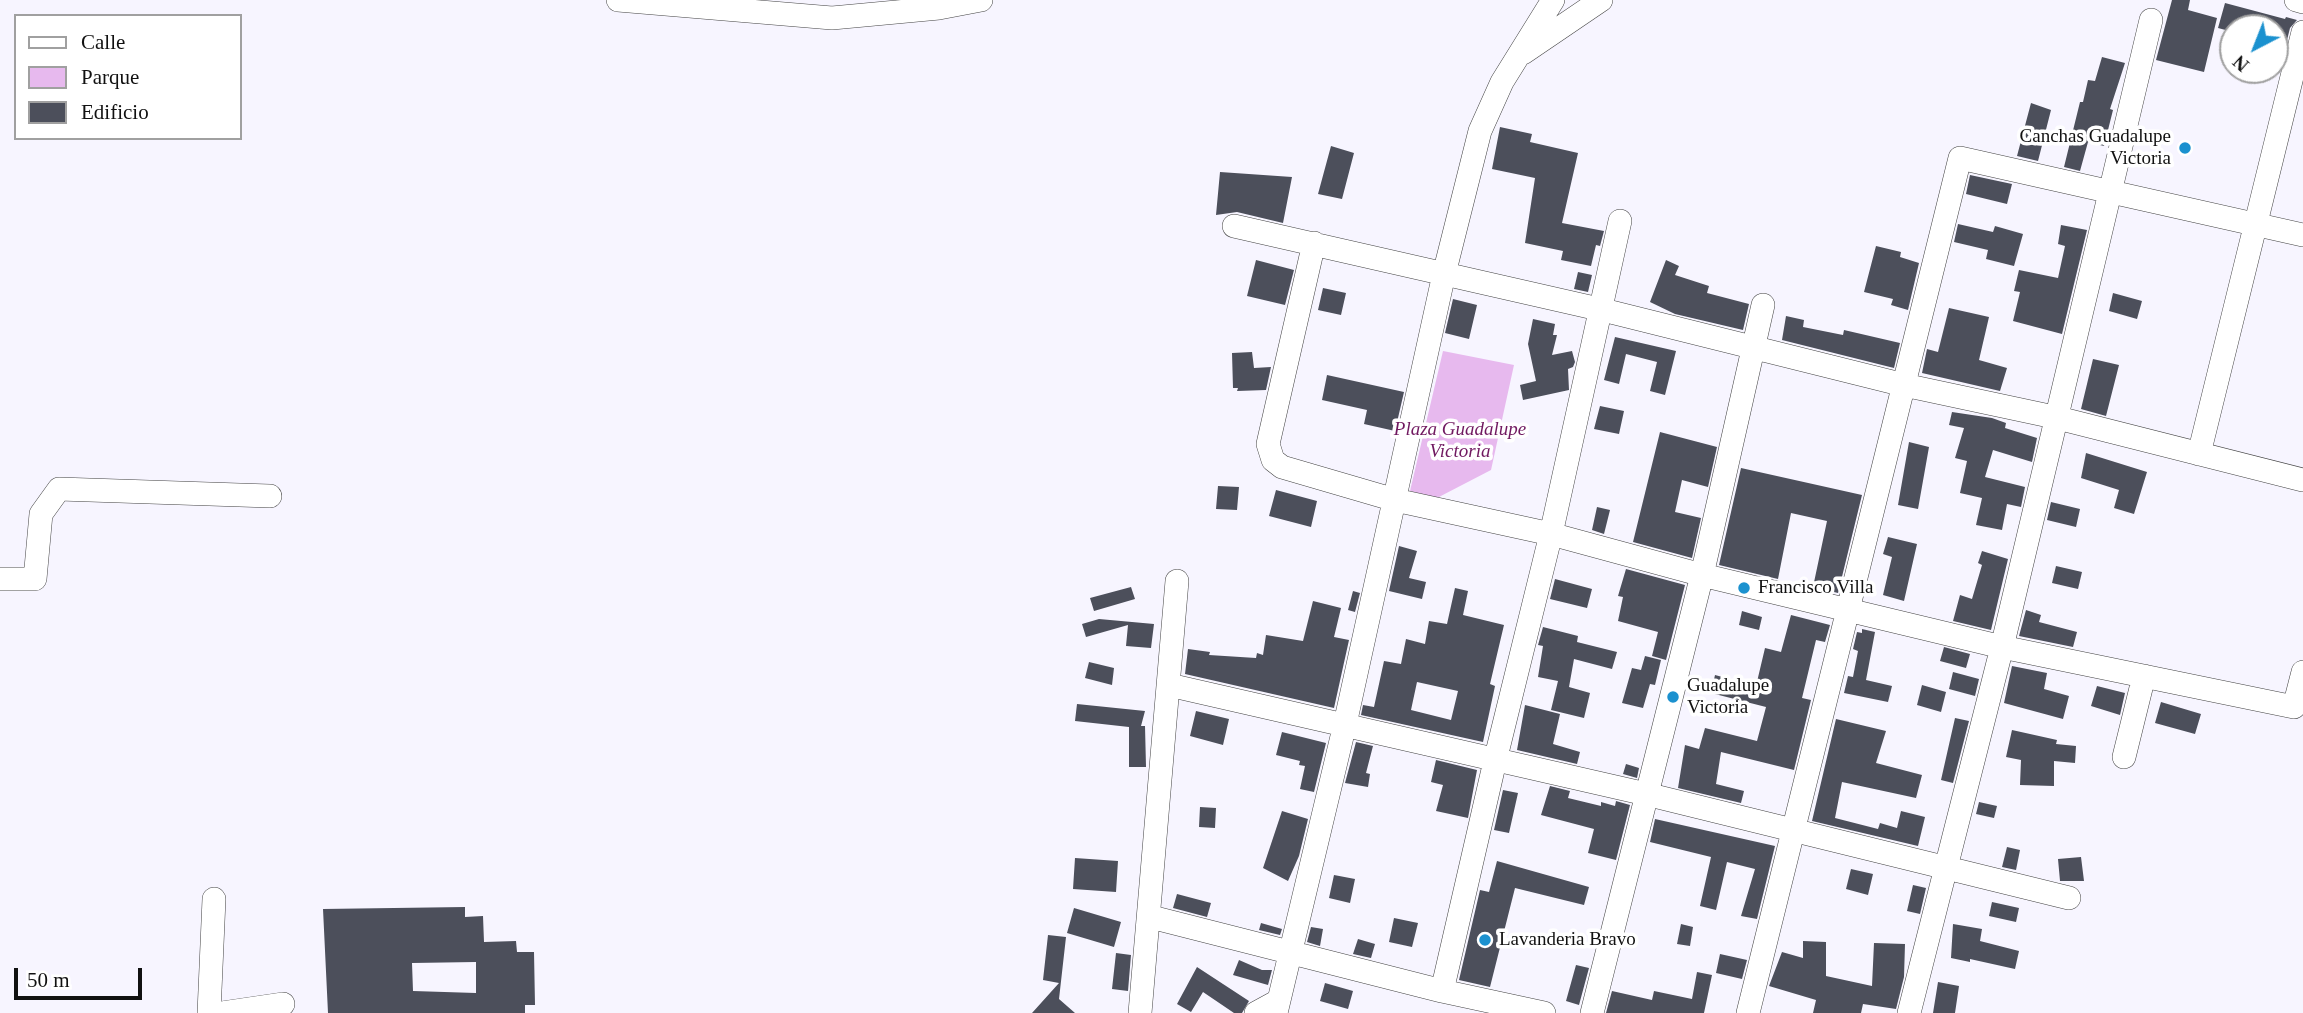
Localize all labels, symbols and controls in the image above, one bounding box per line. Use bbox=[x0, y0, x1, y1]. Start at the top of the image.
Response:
legend bbox=[14, 14, 242, 140]
north arrow bbox=[2219, 14, 2289, 84]
text: Calle bbox=[81, 30, 125, 54]
text: N bbox=[2229, 51, 2253, 76]
text: Parque bbox=[81, 65, 139, 89]
text: Edificio bbox=[81, 100, 149, 124]
place label: Canchas Guadalupe Victoria bbox=[2020, 126, 2171, 170]
marker: Canchas Guadalupe Victoria bbox=[2177, 140, 2193, 156]
park label: Plaza Guadalupe Victoria bbox=[1394, 419, 1526, 463]
place label: Francisco Villa bbox=[1758, 577, 1873, 599]
marker: Francisco Villa bbox=[1736, 580, 1752, 596]
place label: Guadalupe Victoria bbox=[1687, 675, 1769, 719]
marker: Guadalupe Victoria bbox=[1665, 689, 1681, 705]
place label: Lavanderia Bravo bbox=[1499, 929, 1636, 951]
marker: Lavanderia Bravo bbox=[1477, 932, 1493, 948]
scale bar bbox=[18, 954, 145, 998]
text: 50 m bbox=[27, 968, 70, 992]

